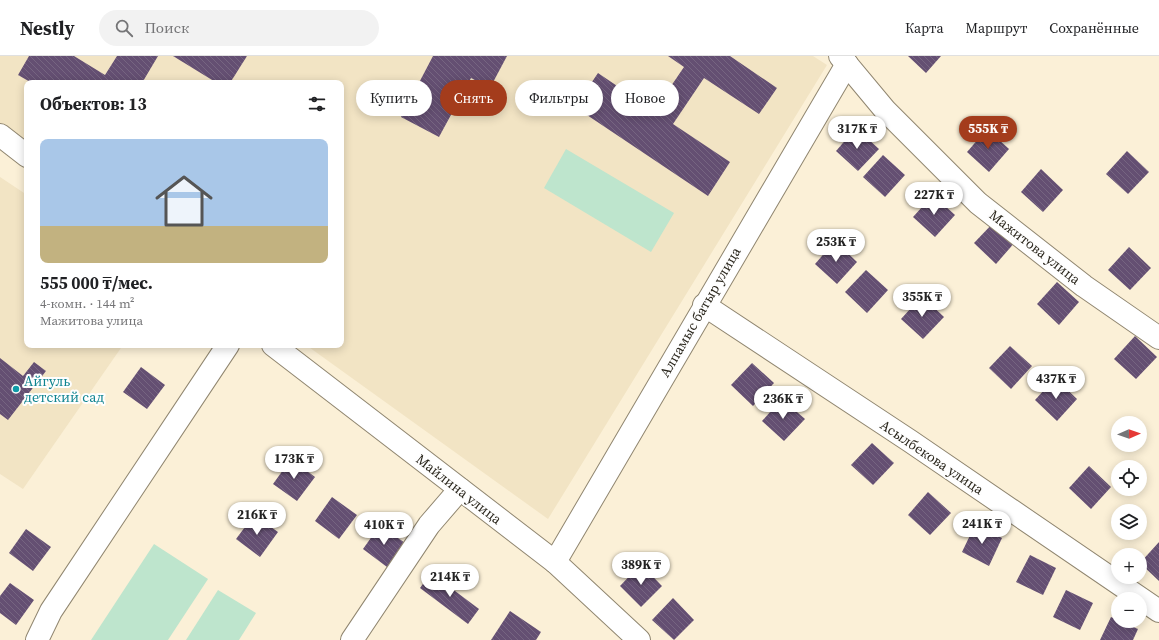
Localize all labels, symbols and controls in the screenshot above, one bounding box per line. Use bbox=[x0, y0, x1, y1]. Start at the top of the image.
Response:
search box bbox=[99, 10, 379, 46]
text: Nestly bbox=[20, 15, 75, 41]
icon: search bbox=[113, 17, 135, 39]
text: Поиск bbox=[145, 17, 189, 38]
text: Карта bbox=[905, 18, 944, 38]
text: Маршрут bbox=[966, 18, 1027, 38]
text: Сохранённые bbox=[1049, 18, 1139, 38]
chip: Купить bbox=[356, 80, 432, 116]
chip: Снять bbox=[440, 80, 507, 116]
chip: Фильтры bbox=[515, 80, 603, 116]
chip: Новое bbox=[611, 80, 679, 116]
text: Объектов: 13 bbox=[40, 92, 147, 116]
icon: filters bbox=[306, 93, 328, 115]
pin: 317K ₸ bbox=[824, 116, 890, 150]
pin: 555K ₸ bbox=[955, 116, 1021, 150]
text: 317K ₸ bbox=[837, 120, 877, 137]
text: 555K ₸ bbox=[968, 120, 1008, 137]
icon: home bbox=[148, 165, 220, 237]
pin: 227K ₸ bbox=[901, 182, 967, 216]
text: 227K ₸ bbox=[914, 186, 954, 203]
street label: Мажитова улица bbox=[985, 205, 1086, 290]
pin: 253K ₸ bbox=[803, 229, 869, 263]
text: 253K ₸ bbox=[816, 233, 856, 250]
street label: Алпамыс батыр улица bbox=[655, 243, 746, 381]
text: 555 000 ₸/мес. bbox=[40, 271, 153, 295]
pin: 355K ₸ bbox=[889, 284, 955, 318]
text: 355K ₸ bbox=[902, 288, 942, 305]
text: 4-комн. · 144 m² bbox=[40, 295, 135, 312]
text: Мажитова улица bbox=[40, 312, 143, 329]
pin: 437K ₸ bbox=[1023, 366, 1089, 400]
text: 437K ₸ bbox=[1036, 370, 1076, 387]
place label: Айгуль детский сад bbox=[24, 371, 104, 407]
marker: Айгуль детский сад bbox=[11, 384, 21, 394]
pin: 236K ₸ bbox=[750, 386, 816, 420]
text: 236K ₸ bbox=[763, 390, 803, 407]
street label: Асылбекова улица bbox=[876, 415, 988, 500]
north arrow bbox=[1111, 416, 1147, 452]
map controls bbox=[1111, 416, 1147, 628]
pin: 173K ₸ bbox=[261, 446, 327, 480]
street label: Майлина улица bbox=[412, 449, 507, 529]
text: 173K ₸ bbox=[274, 450, 314, 467]
button: locate bbox=[1111, 460, 1147, 496]
pin: 216K ₸ bbox=[224, 502, 290, 536]
button: layers bbox=[1111, 504, 1147, 540]
text: 216K ₸ bbox=[237, 506, 277, 523]
pin: 241K ₸ bbox=[949, 511, 1015, 545]
pin: 410K ₸ bbox=[351, 512, 417, 546]
text: 241K ₸ bbox=[962, 515, 1002, 532]
text: 410K ₸ bbox=[364, 516, 404, 533]
button: + bbox=[1111, 548, 1147, 584]
pin: 389K ₸ bbox=[608, 552, 674, 586]
text: 389K ₸ bbox=[621, 556, 661, 573]
pin: 214K ₸ bbox=[417, 564, 483, 598]
text: 214K ₸ bbox=[430, 568, 470, 585]
button: − bbox=[1111, 592, 1147, 628]

